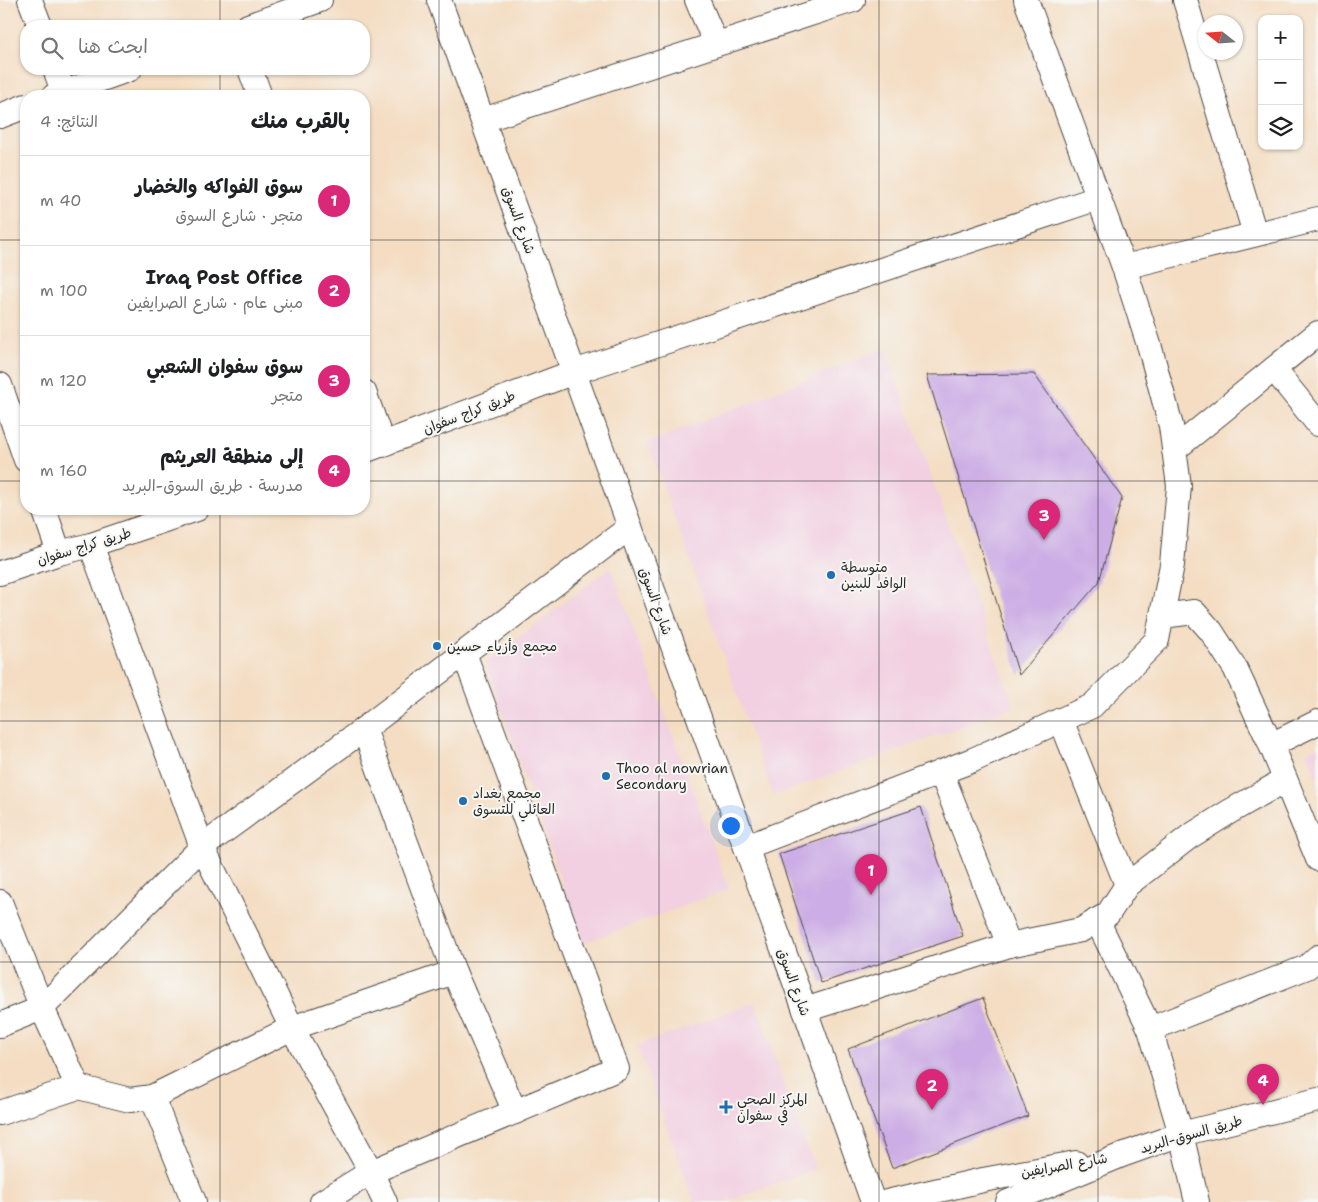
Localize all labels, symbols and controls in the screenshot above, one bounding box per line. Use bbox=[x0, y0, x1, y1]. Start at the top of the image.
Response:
north arrow bbox=[1198, 15, 1243, 60]
map controls bbox=[1258, 15, 1303, 150]
button: + bbox=[1258, 15, 1303, 60]
search box bbox=[20, 20, 370, 75]
icon: search bbox=[38, 34, 66, 62]
text: ابحث هنا bbox=[78, 34, 148, 59]
button: − bbox=[1258, 60, 1303, 105]
button: layers bbox=[1258, 105, 1303, 150]
text: بالقرب منك bbox=[251, 107, 350, 135]
text: النتائج: 4 bbox=[40, 111, 98, 132]
text: سوق الفواكه والخضار bbox=[135, 174, 303, 199]
street label: شارع السوق bbox=[498, 184, 540, 257]
text: 40 m bbox=[40, 190, 82, 211]
text: 1 bbox=[330, 190, 338, 211]
text: متجر · شارع السوق bbox=[176, 205, 303, 226]
text: Iraq Post Office bbox=[146, 265, 303, 290]
text: 100 m bbox=[40, 280, 88, 301]
text: 2 bbox=[328, 280, 340, 301]
text: مبنى عام · شارع الصرايفين bbox=[127, 292, 303, 313]
text: سوق سفوان الشعبي bbox=[146, 354, 303, 379]
text: 120 m bbox=[40, 370, 87, 391]
text: 3 bbox=[328, 370, 340, 391]
text: متجر bbox=[272, 385, 303, 406]
street label: طريق كراج سفوان bbox=[420, 386, 518, 439]
text: إلى منطقة العريثم bbox=[160, 444, 303, 469]
text: 160 m bbox=[40, 460, 87, 481]
text: 4 bbox=[328, 460, 340, 481]
text: مدرسة · طريق السوق-البريد bbox=[122, 475, 303, 496]
pin: 3 bbox=[1028, 499, 1060, 540]
street label: طريق كراج سفوان bbox=[35, 523, 134, 570]
place label: متوسطة الوافد للبنين bbox=[841, 558, 906, 593]
street label: شارع السوق bbox=[635, 565, 677, 638]
marker: متوسطة الوافد للبنين bbox=[825, 569, 837, 581]
place label: مجمع وأزياء حسين bbox=[447, 637, 557, 657]
marker: مجمع وأزياء حسين bbox=[431, 640, 443, 652]
place label: Thoo al nowrian Secondary bbox=[616, 759, 729, 793]
marker: Thoo al nowrian Secondary bbox=[600, 770, 612, 782]
place label: مجمع بغداد العائلي للتسوق bbox=[473, 784, 555, 822]
marker: مجمع بغداد العائلي للتسوق bbox=[457, 795, 469, 807]
your location bbox=[718, 813, 744, 839]
pin: 1 bbox=[855, 854, 887, 895]
street label: شارع السوق bbox=[773, 946, 815, 1019]
pin: 4 bbox=[1247, 1064, 1279, 1105]
pin: 2 bbox=[916, 1069, 948, 1110]
place label: المركز الصحي في سفوان bbox=[737, 1090, 807, 1126]
marker: المركز الصحي في سفوان bbox=[719, 1100, 733, 1114]
street label: طريق السوق-البريد bbox=[1138, 1111, 1244, 1157]
street label: شارع الصرايفين bbox=[1019, 1149, 1109, 1182]

